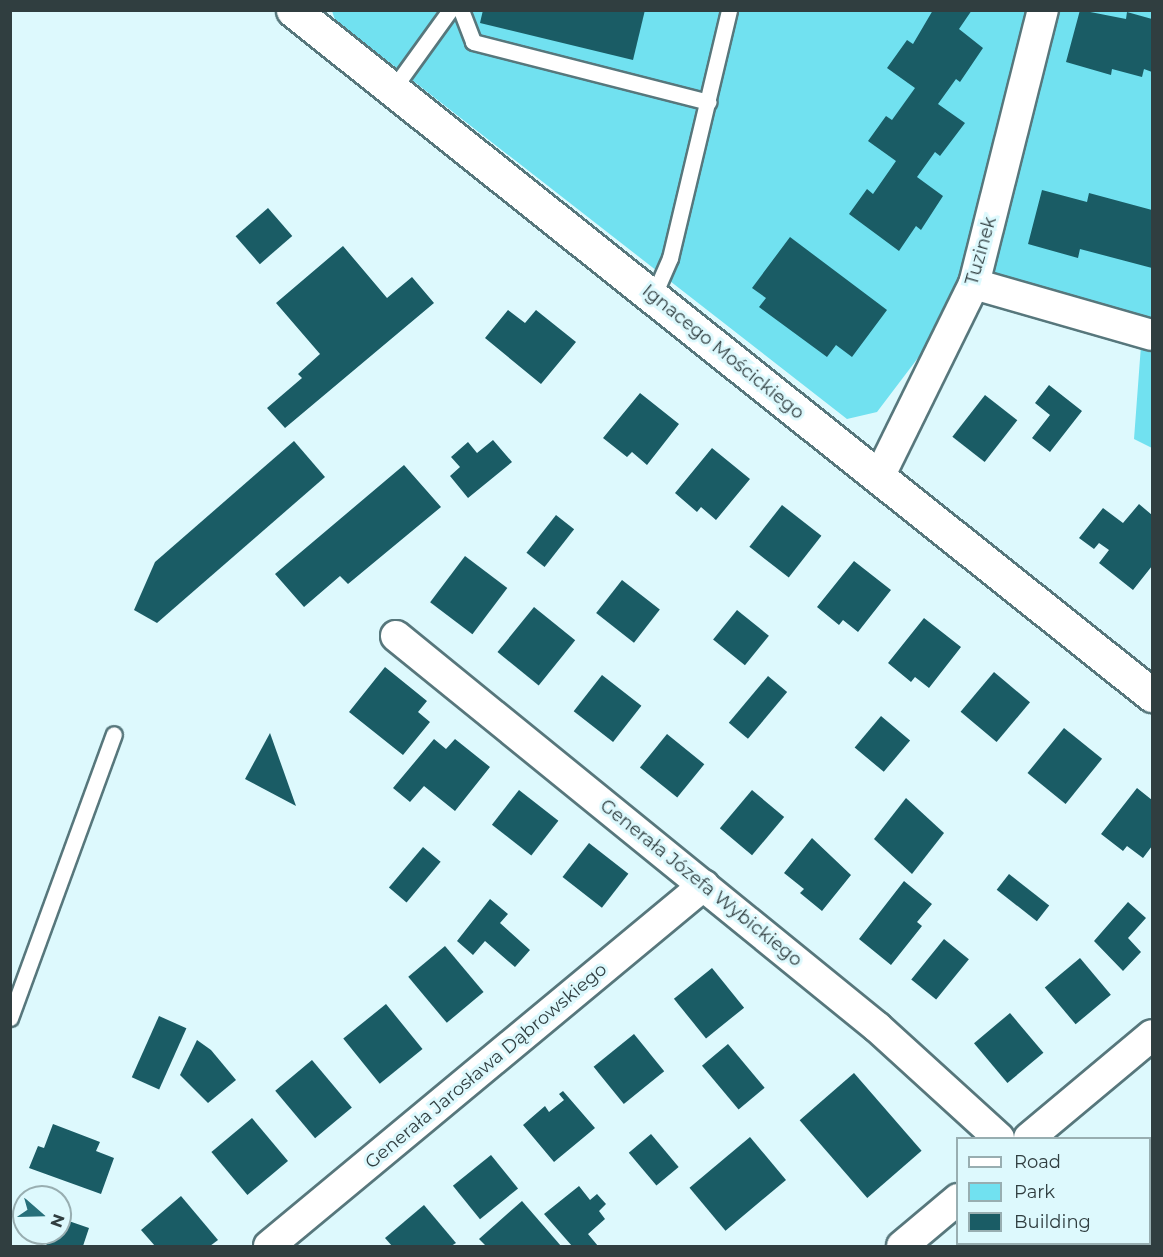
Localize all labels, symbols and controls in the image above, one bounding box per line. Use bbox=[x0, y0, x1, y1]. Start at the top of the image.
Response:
street label: Tuzinek bbox=[961, 214, 1001, 288]
street label: Ignacego Mościckiego bbox=[638, 280, 808, 424]
street label: Generała Józefa Wybickiego bbox=[596, 795, 806, 971]
street label: Generała Jarosława Dąbrowskiego bbox=[361, 959, 611, 1173]
legend bbox=[956, 1137, 1151, 1245]
text: Road bbox=[1014, 1151, 1061, 1173]
text: Park bbox=[1014, 1181, 1055, 1203]
north arrow bbox=[12, 1185, 72, 1245]
text: N bbox=[46, 1211, 69, 1230]
text: Building bbox=[1014, 1211, 1091, 1233]

